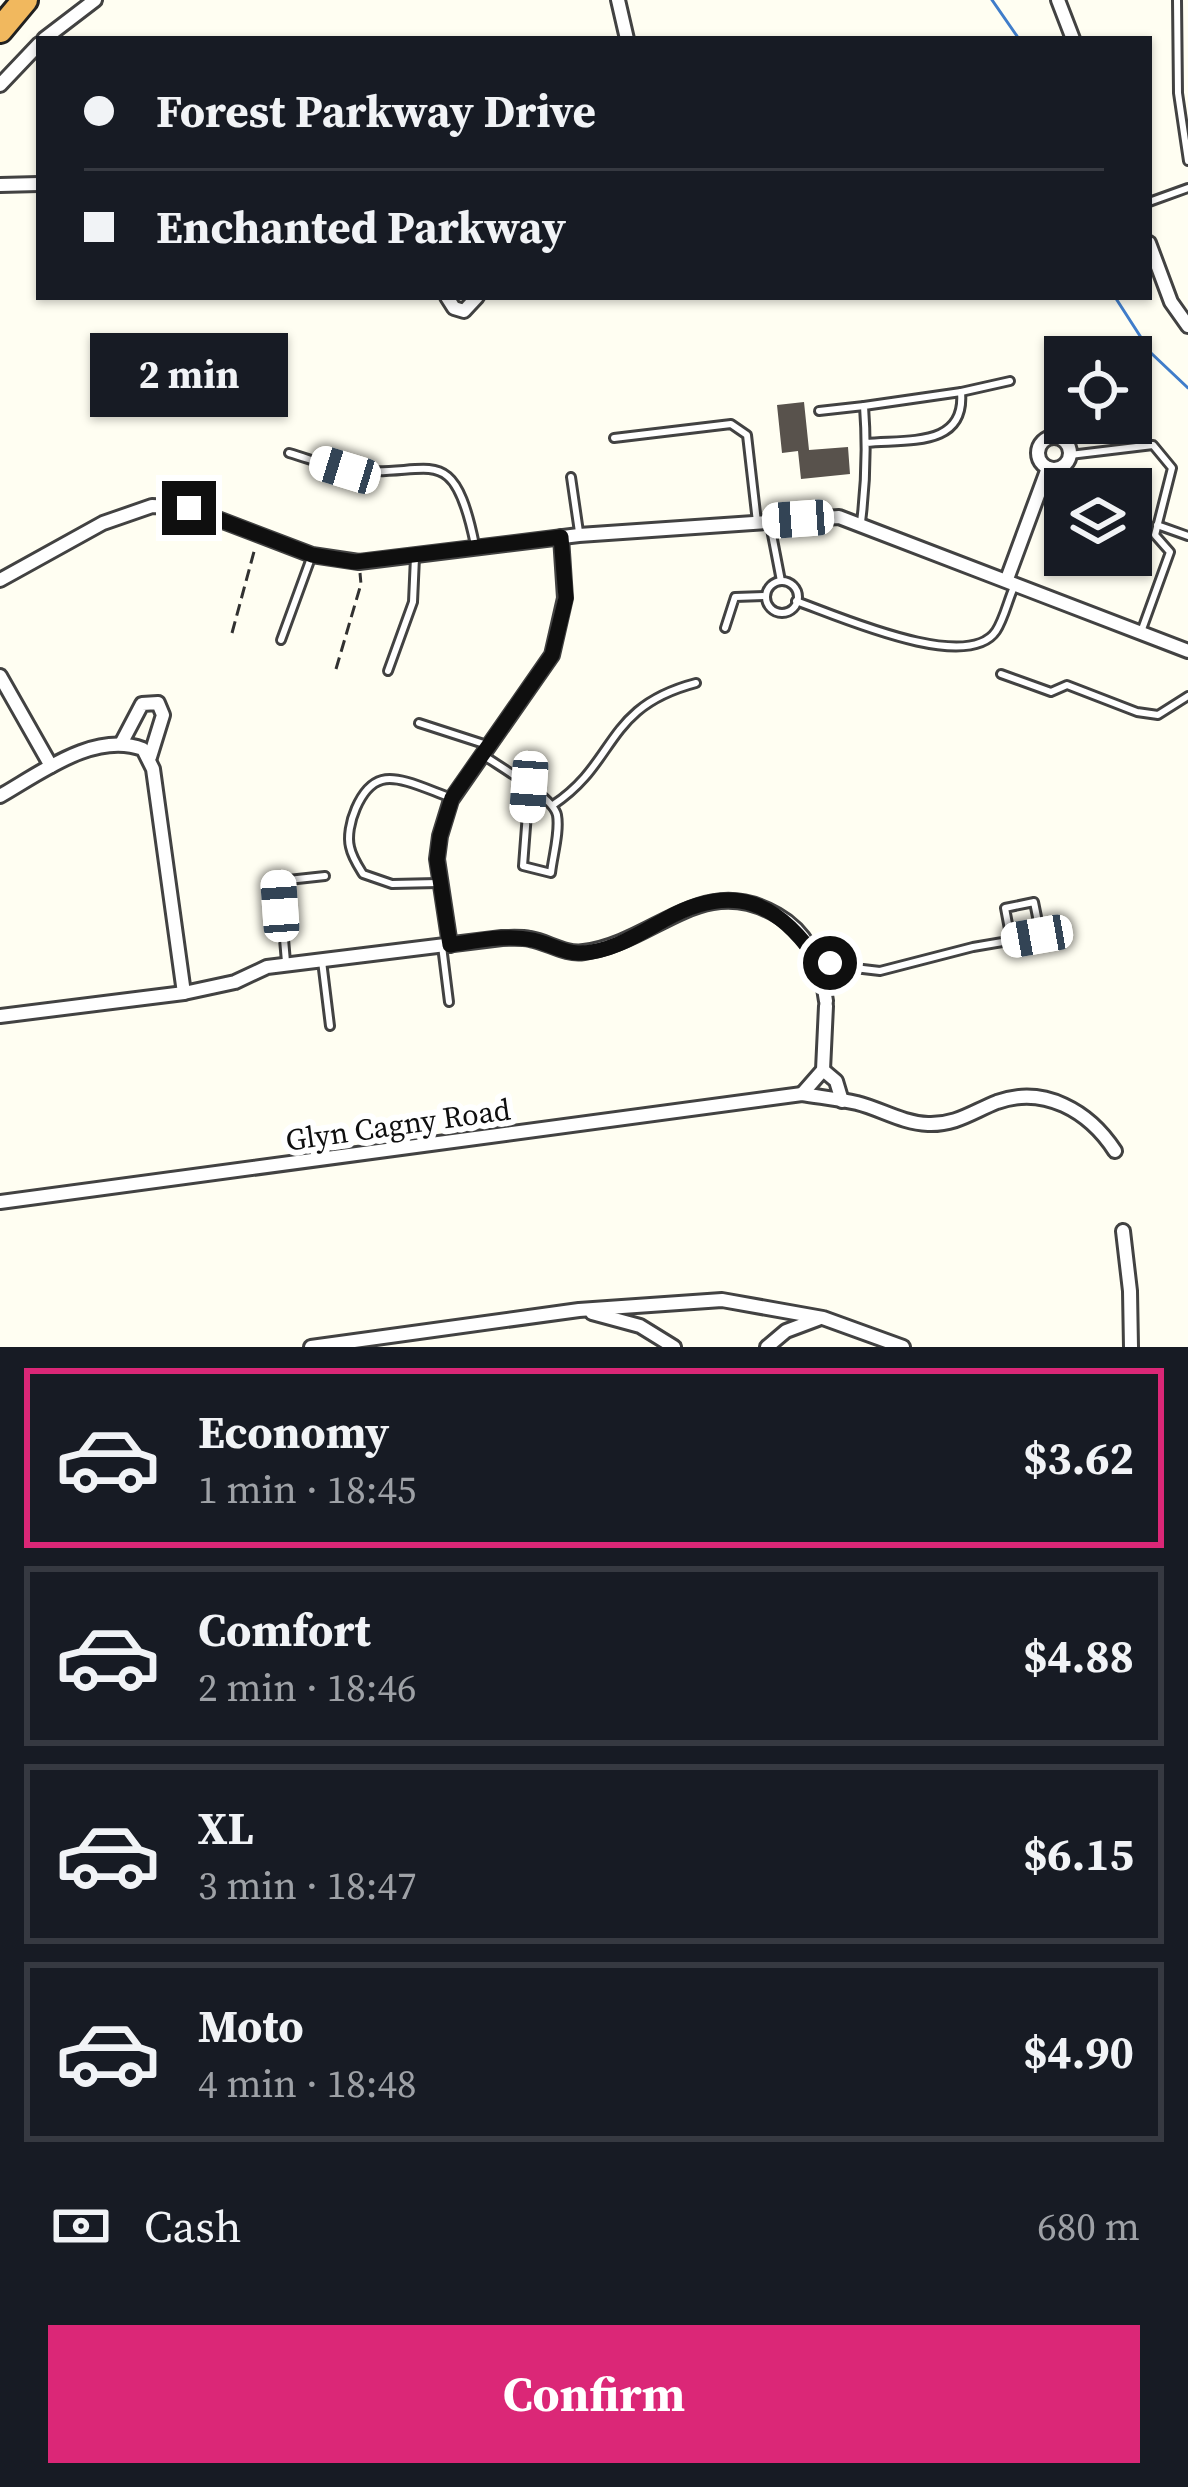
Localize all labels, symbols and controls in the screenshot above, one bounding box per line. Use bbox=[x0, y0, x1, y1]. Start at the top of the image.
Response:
text: Forest Parkway Drive bbox=[156, 80, 596, 142]
text: Enchanted Parkway bbox=[156, 196, 566, 258]
callout: 2 min bbox=[90, 334, 288, 418]
map controls bbox=[1044, 336, 1152, 576]
button: locate bbox=[1044, 336, 1152, 444]
text: 2 min bbox=[138, 348, 240, 401]
car bbox=[305, 442, 385, 498]
button: layers bbox=[1044, 468, 1152, 576]
route end bbox=[162, 481, 216, 535]
car bbox=[761, 499, 835, 539]
car bbox=[509, 750, 549, 824]
car bbox=[260, 869, 300, 943]
car bbox=[998, 912, 1076, 960]
route start bbox=[803, 936, 857, 990]
street label: Glyn Cagny Road bbox=[283, 1088, 513, 1161]
text: Economy bbox=[198, 1401, 389, 1463]
icon: car bbox=[54, 1404, 162, 1512]
text: $3.62 bbox=[1023, 1427, 1134, 1489]
text: 1 min · 18:45 bbox=[198, 1463, 417, 1516]
text: Comfort bbox=[198, 1599, 371, 1661]
icon: car bbox=[54, 1602, 162, 1710]
text: $4.88 bbox=[1023, 1625, 1134, 1687]
text: 2 min · 18:46 bbox=[198, 1661, 417, 1714]
text: XL bbox=[198, 1797, 254, 1859]
icon: car bbox=[54, 1800, 162, 1908]
text: $6.15 bbox=[1023, 1823, 1134, 1885]
text: 3 min · 18:47 bbox=[198, 1859, 417, 1912]
text: Moto bbox=[198, 1995, 304, 2057]
icon: car bbox=[54, 1998, 162, 2106]
text: $4.90 bbox=[1023, 2021, 1134, 2083]
text: 4 min · 18:48 bbox=[198, 2057, 417, 2110]
icon: cash bbox=[48, 2193, 114, 2259]
text: Cash bbox=[144, 2195, 241, 2257]
text: 680 m bbox=[1037, 2200, 1140, 2253]
button: Confirm bbox=[48, 2325, 1140, 2463]

